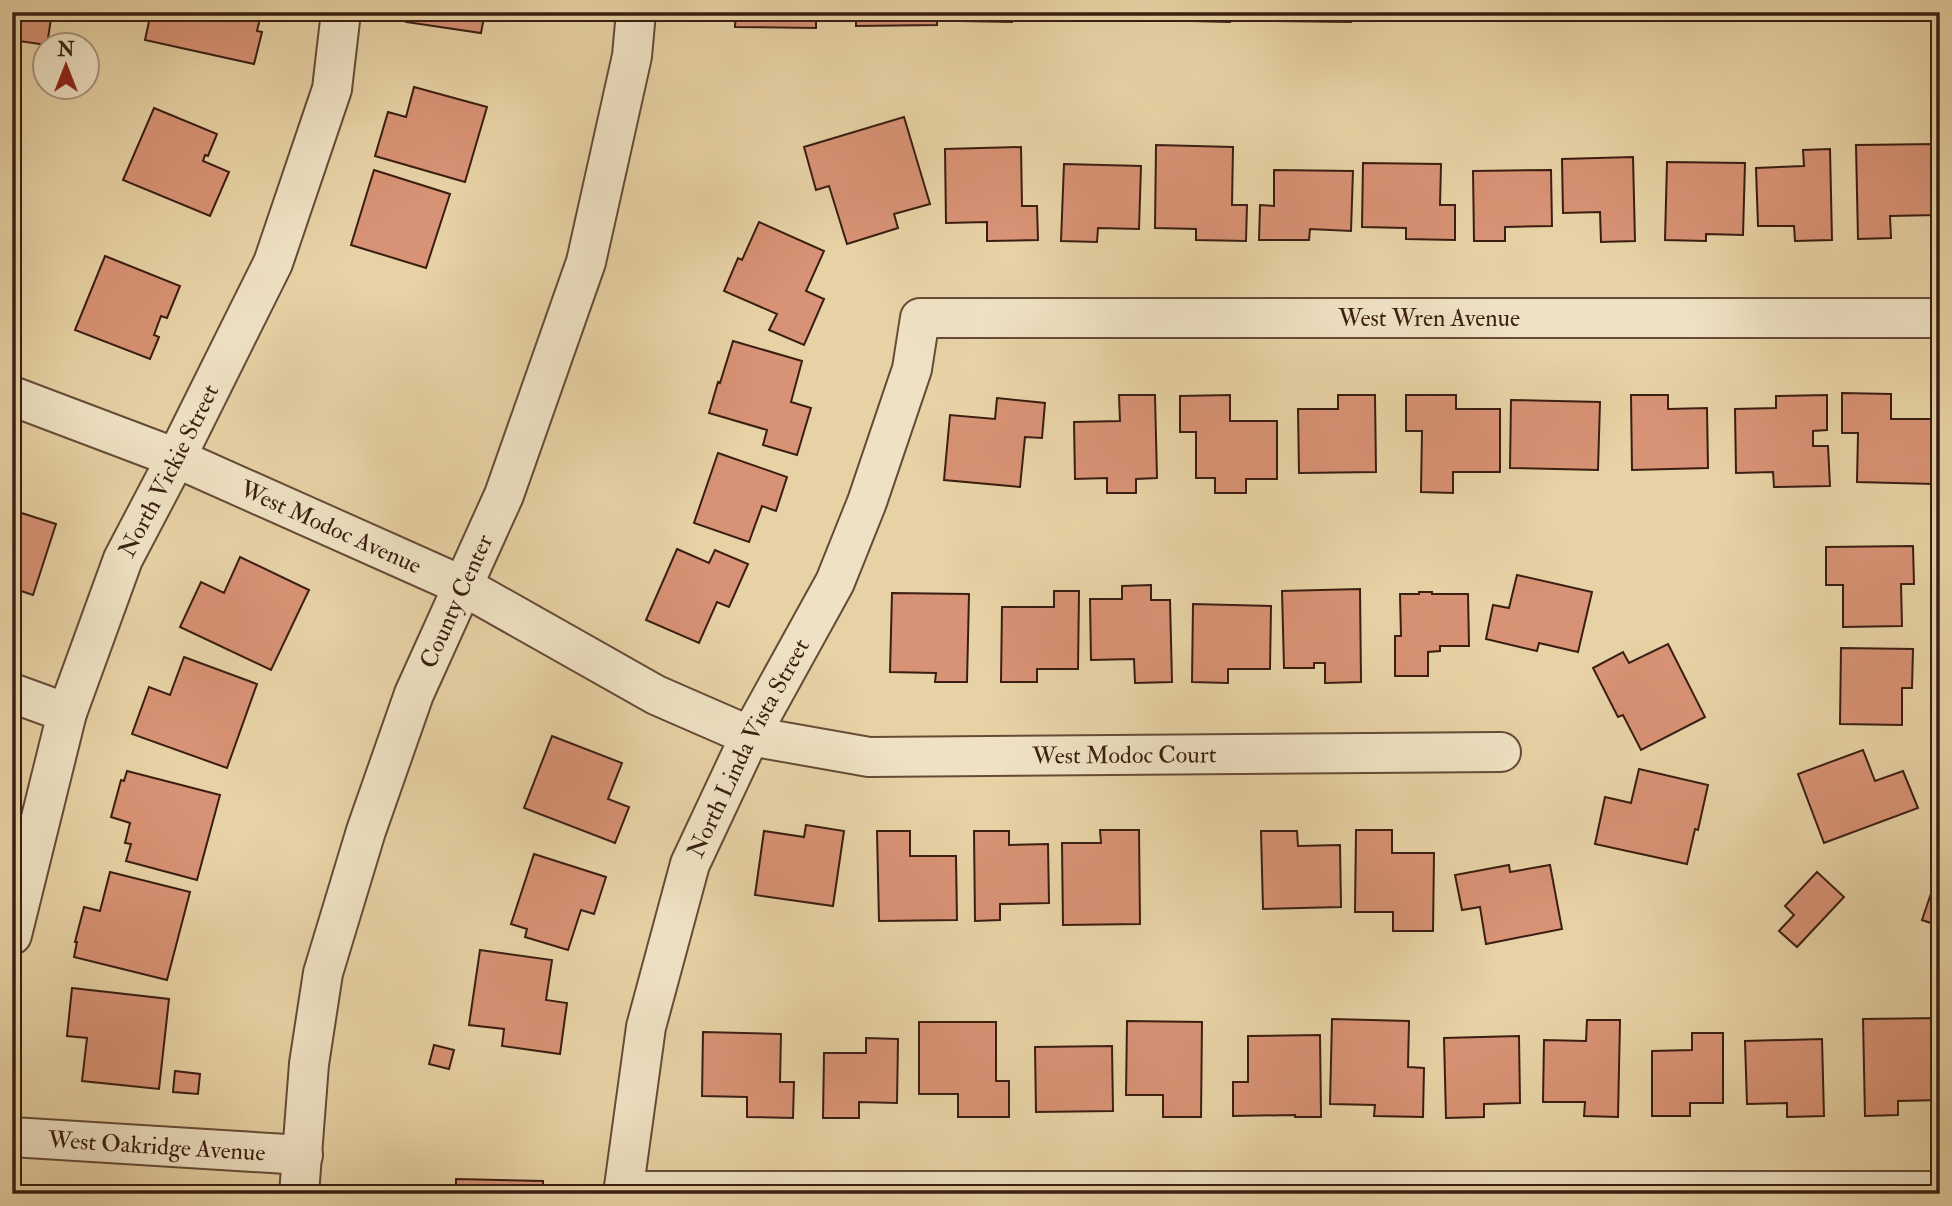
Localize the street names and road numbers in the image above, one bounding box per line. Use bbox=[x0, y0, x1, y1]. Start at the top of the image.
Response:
street label: West Wren Avenue bbox=[1337, 303, 1520, 334]
street label: North Vickie Street bbox=[112, 379, 226, 563]
street label: West Modoc Avenue bbox=[234, 473, 426, 582]
street label: County Center bbox=[413, 529, 500, 673]
street label: North Linda Vista Street bbox=[680, 633, 817, 863]
street label: West Modoc Court bbox=[1031, 739, 1217, 772]
street label: West Oakridge Avenue bbox=[46, 1124, 266, 1169]

